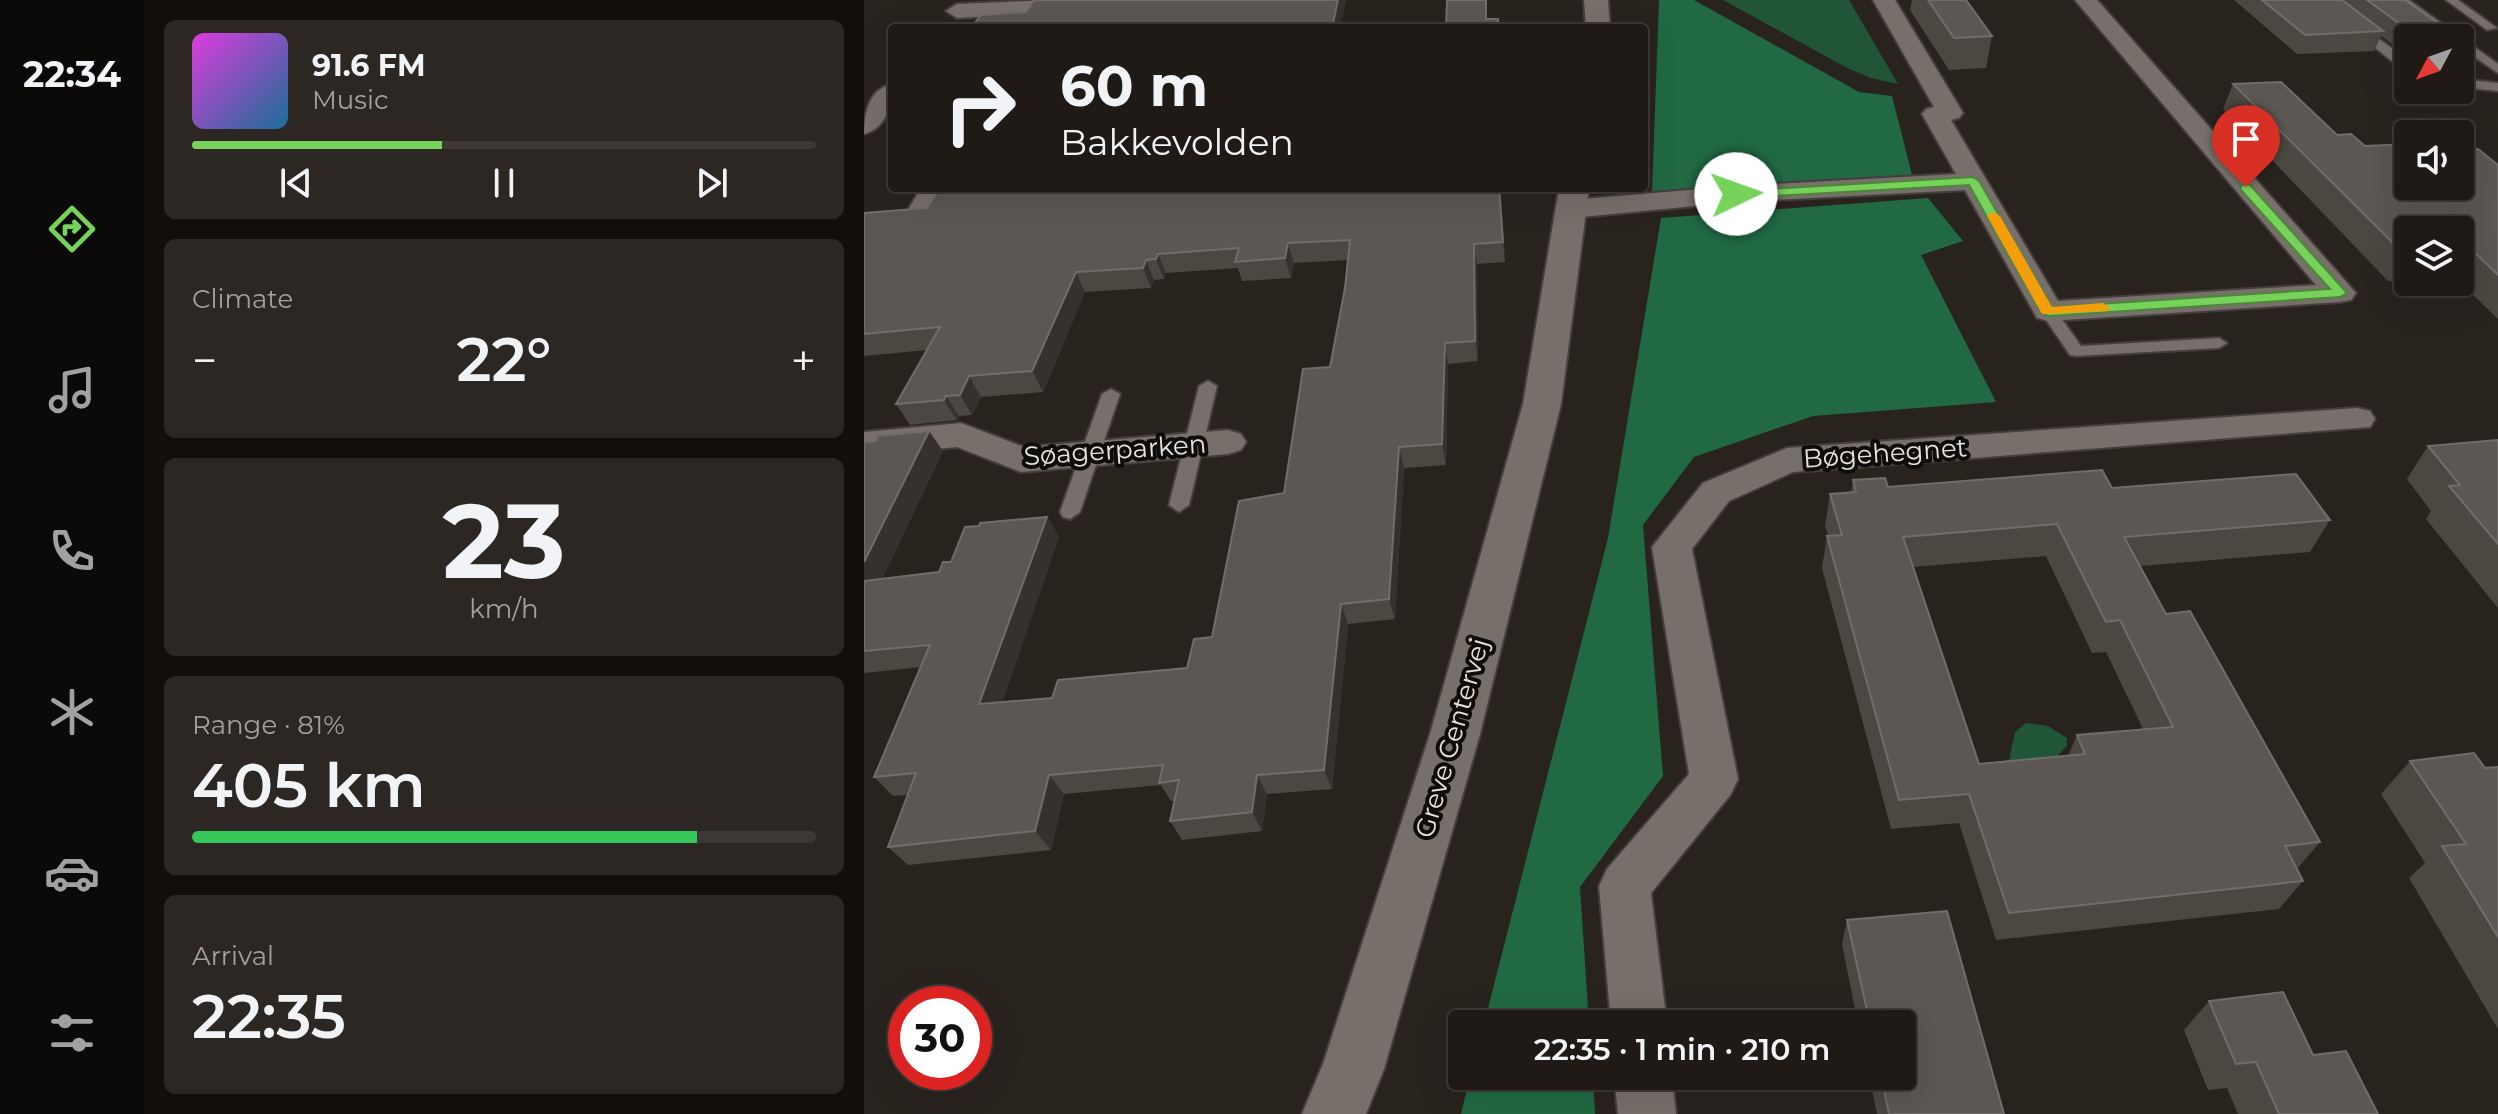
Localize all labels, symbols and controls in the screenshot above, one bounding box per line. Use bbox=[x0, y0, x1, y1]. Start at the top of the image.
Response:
north arrow bbox=[2394, 24, 2474, 104]
map controls bbox=[2394, 24, 2474, 296]
text: 91.6 FM bbox=[312, 47, 426, 84]
text: 22:34 bbox=[23, 52, 121, 96]
text: 60 m bbox=[1060, 52, 1208, 120]
icon: right bbox=[928, 56, 1032, 160]
text: Music bbox=[312, 84, 389, 116]
pin bbox=[2212, 105, 2280, 187]
icon: arrive bbox=[2224, 117, 2268, 161]
text: Bakkevolden bbox=[1060, 120, 1294, 164]
button: sound bbox=[2394, 120, 2474, 200]
position arrow bbox=[1694, 152, 1778, 236]
icon: previous bbox=[274, 161, 318, 205]
icon: pause bbox=[482, 161, 526, 205]
icon: next bbox=[690, 161, 734, 205]
icon: directions bbox=[44, 201, 100, 257]
button: layers bbox=[2394, 216, 2474, 296]
text: Climate bbox=[192, 283, 293, 315]
text: 22° bbox=[457, 323, 551, 396]
text: − bbox=[192, 333, 217, 387]
text: + bbox=[791, 333, 816, 387]
icon: music bbox=[44, 362, 100, 418]
street label: Søagerparken bbox=[1023, 428, 1207, 472]
street label: Bøgehegnet bbox=[1802, 431, 1968, 475]
text: 23 bbox=[443, 477, 565, 604]
icon: phone bbox=[44, 523, 100, 579]
text: km/h bbox=[469, 593, 539, 625]
street label: Greve Centervej bbox=[1408, 635, 1496, 841]
icon: climate bbox=[44, 684, 100, 740]
text: Range · 81% bbox=[192, 709, 345, 741]
text: 405 km bbox=[192, 749, 426, 822]
icon: car bbox=[44, 845, 100, 901]
text: Arrival bbox=[192, 940, 274, 972]
text: 22:35 bbox=[192, 980, 346, 1053]
speed limit sign: 30 bbox=[888, 986, 992, 1090]
icon: filters bbox=[44, 1005, 100, 1061]
text: 22:35 · 1 min · 210 m bbox=[1534, 1031, 1830, 1068]

